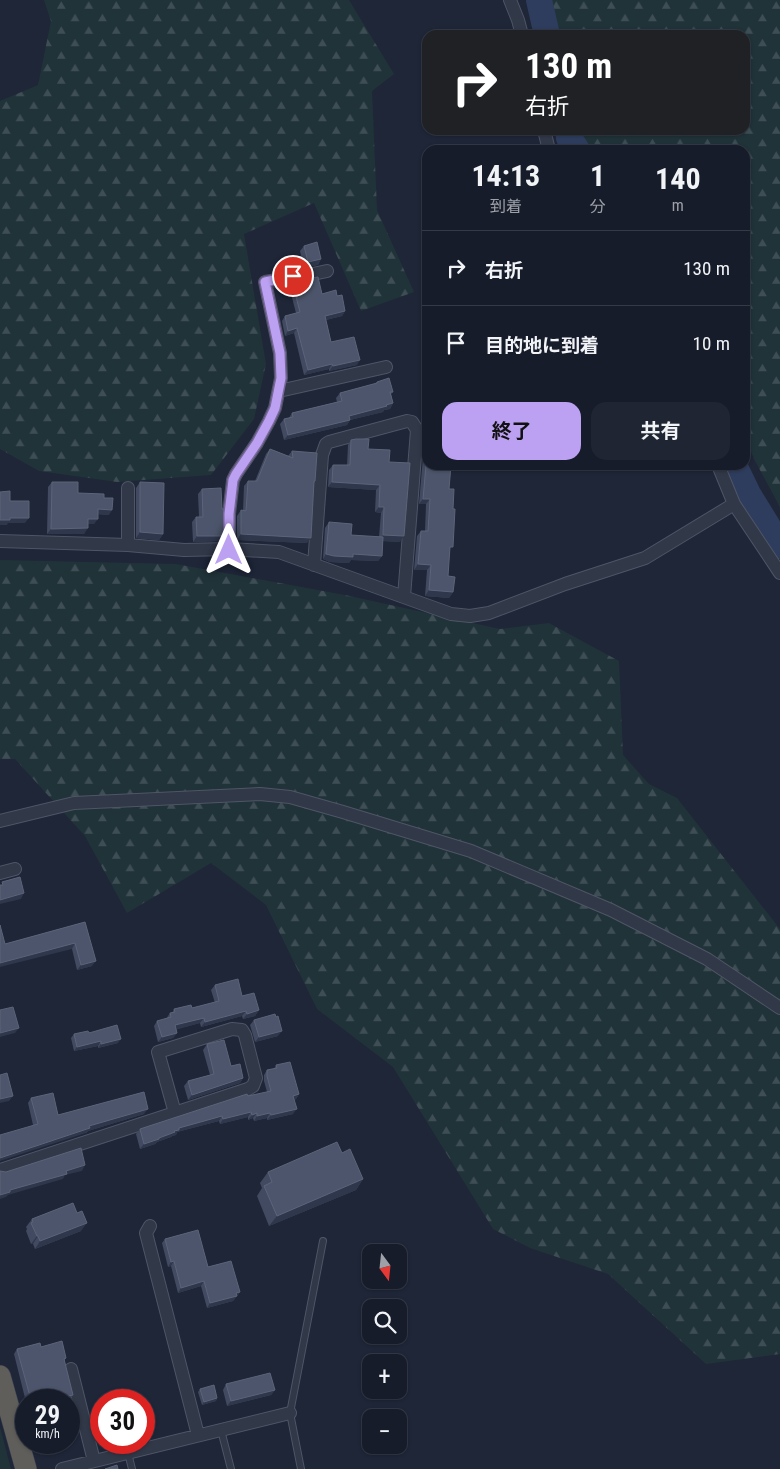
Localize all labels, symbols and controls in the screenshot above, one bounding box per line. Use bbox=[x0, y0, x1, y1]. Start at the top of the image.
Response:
text: 130 m bbox=[525, 46, 612, 87]
icon: right bbox=[442, 50, 507, 115]
text: 右折 bbox=[525, 94, 569, 119]
text: 14:13 bbox=[471, 158, 540, 193]
text: 1 bbox=[590, 158, 605, 193]
text: 140 bbox=[655, 161, 701, 196]
text: m bbox=[672, 196, 684, 215]
text: 到着 bbox=[490, 197, 522, 216]
text: 分 bbox=[590, 197, 606, 216]
icon: right bbox=[442, 254, 470, 282]
pin bbox=[272, 255, 314, 297]
text: 130 m bbox=[683, 257, 730, 280]
text: 右折 bbox=[485, 259, 523, 282]
icon: arrive bbox=[279, 262, 307, 290]
icon: arrive bbox=[442, 329, 470, 357]
text: 10 m bbox=[693, 332, 730, 355]
text: 目的地に到着 bbox=[485, 334, 599, 357]
button: 終了 bbox=[442, 402, 581, 460]
button: 共有 bbox=[591, 402, 730, 460]
position arrow bbox=[202, 523, 254, 575]
north arrow bbox=[362, 1244, 408, 1289]
map controls bbox=[362, 1244, 407, 1454]
button: search bbox=[362, 1299, 407, 1344]
button: + bbox=[362, 1354, 407, 1399]
speed limit sign: 30 bbox=[90, 1389, 155, 1454]
text: 29 bbox=[35, 1401, 60, 1430]
button: − bbox=[362, 1409, 407, 1454]
text: km/h bbox=[35, 1427, 60, 1441]

